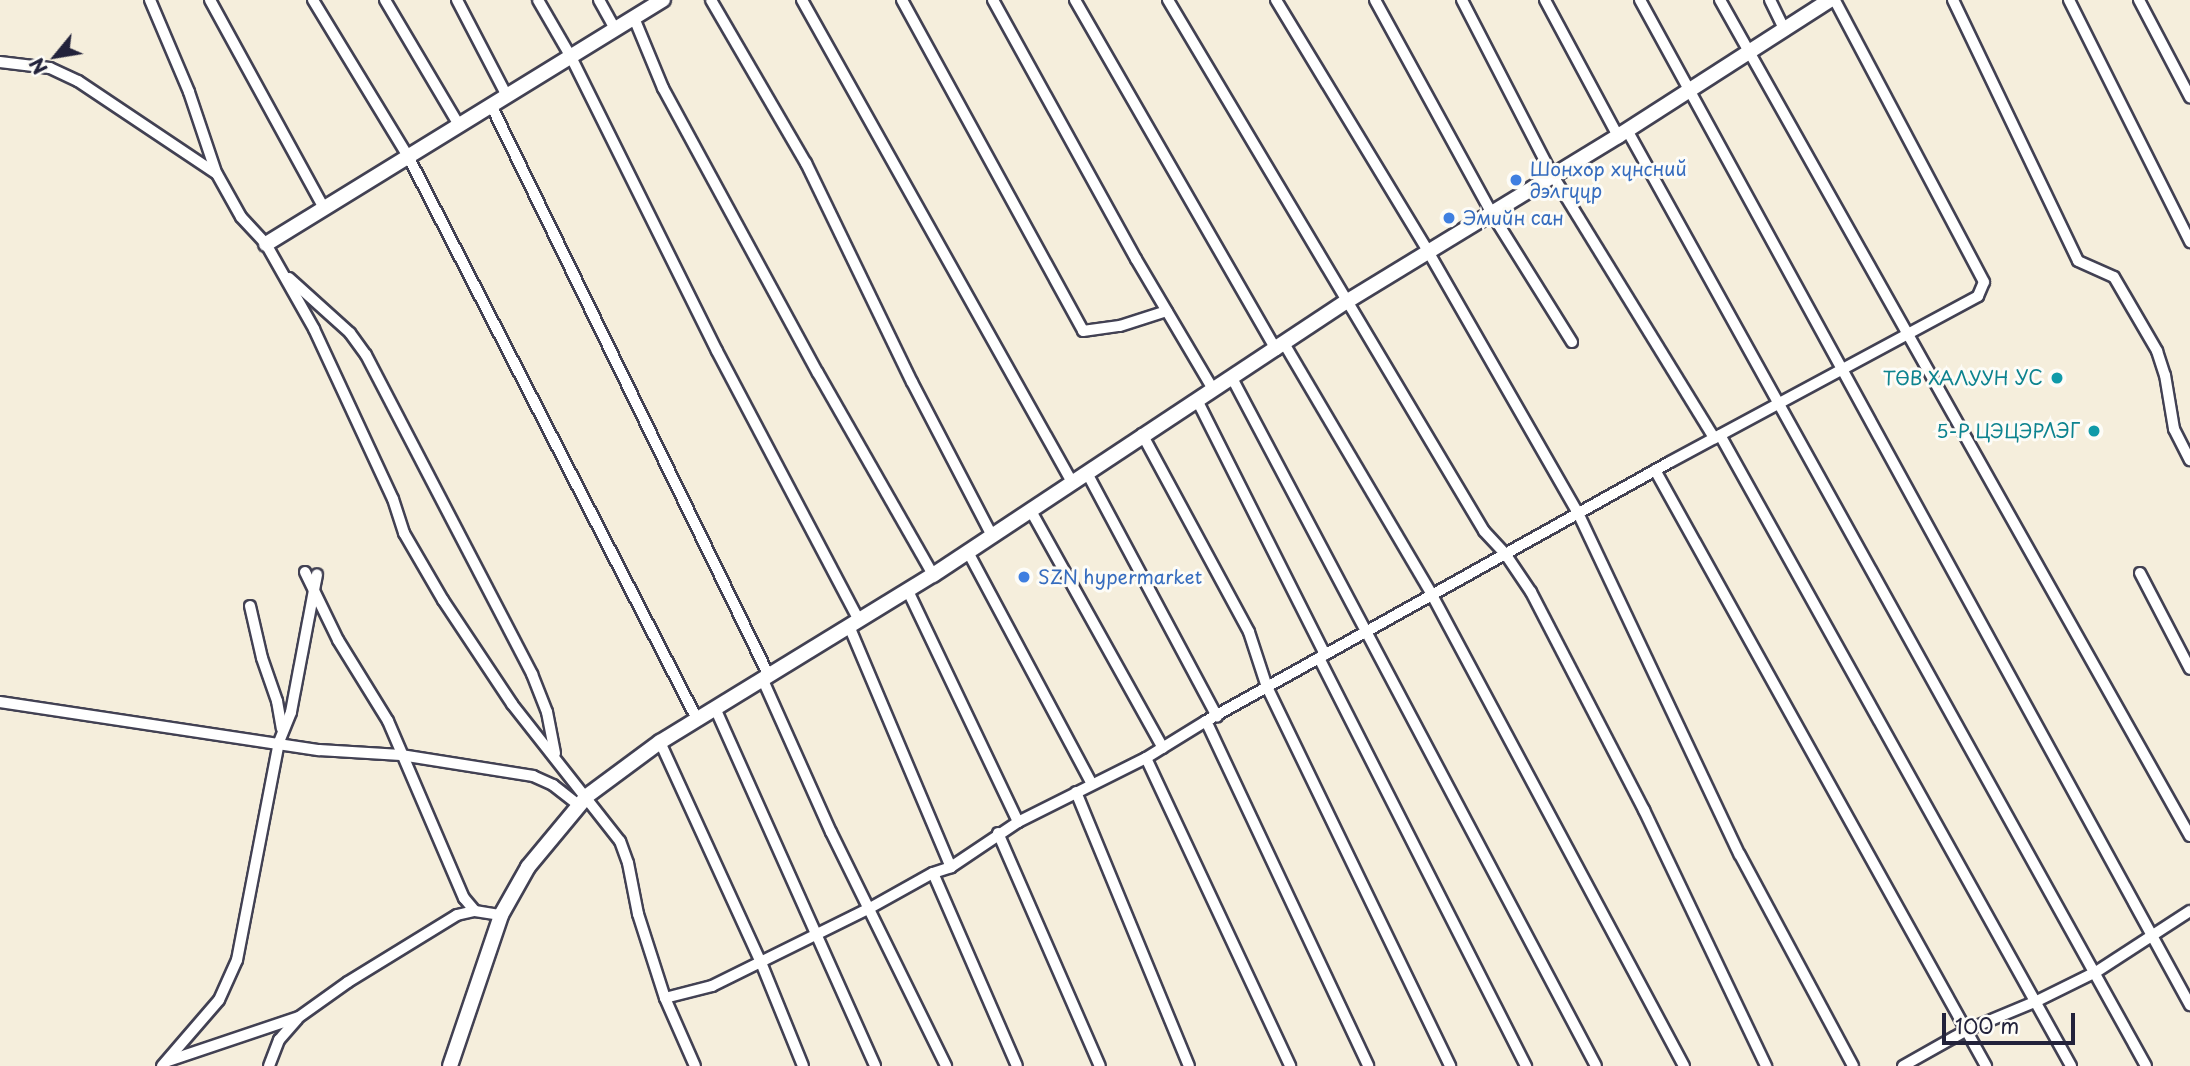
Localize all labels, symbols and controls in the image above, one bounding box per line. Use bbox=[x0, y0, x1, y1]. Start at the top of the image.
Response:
north arrow bbox=[21, 21, 91, 91]
text: N bbox=[22, 53, 54, 80]
place label: Шонхор хүнсний дэлгүүр bbox=[1530, 158, 1686, 202]
marker: Шонхор хүнсний дэлгүүр bbox=[1508, 172, 1524, 188]
place label: Эмийн сан bbox=[1463, 207, 1564, 229]
marker: Эмийн сан bbox=[1441, 210, 1457, 226]
place label: ТӨВ ХАЛУУН УС bbox=[1882, 367, 2043, 389]
marker: ТӨВ ХАЛУУН УС bbox=[2049, 370, 2065, 386]
place label: 5-Р ЦЭЦЭРЛЭГ bbox=[1936, 420, 2080, 442]
marker: 5-Р ЦЭЦЭРЛЭГ bbox=[2086, 423, 2102, 439]
place label: SZN hypermarket bbox=[1038, 566, 1203, 588]
marker: SZN hypermarket bbox=[1016, 569, 1032, 585]
scale bar bbox=[1945, 1000, 2078, 1044]
text: 100 m bbox=[1955, 1009, 2019, 1041]

